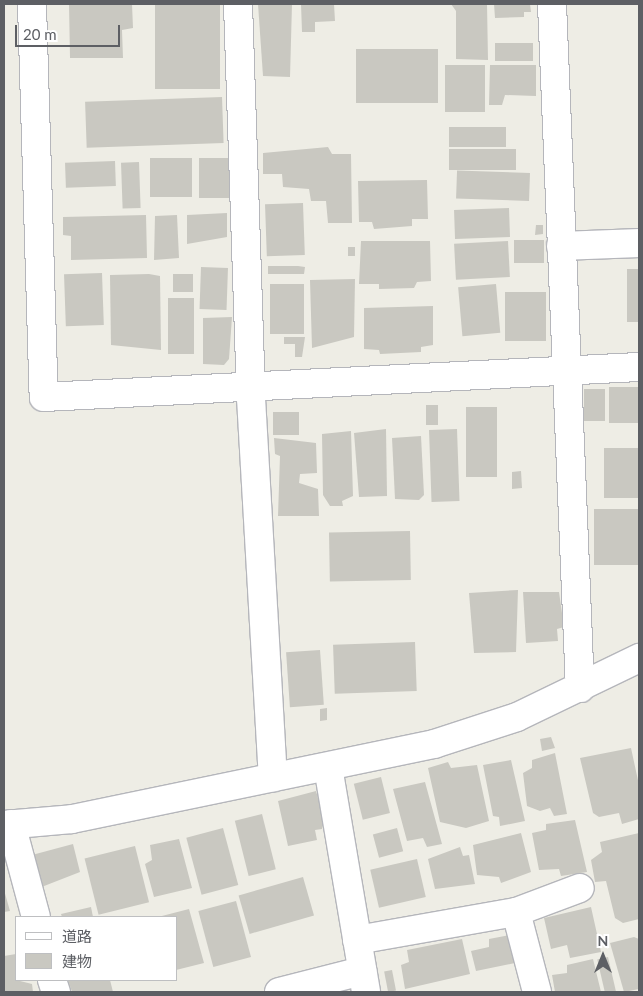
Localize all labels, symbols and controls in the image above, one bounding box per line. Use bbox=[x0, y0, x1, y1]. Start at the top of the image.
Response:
scale bar bbox=[18, 15, 122, 47]
text: 20 m bbox=[23, 25, 57, 43]
legend bbox=[15, 916, 178, 981]
text: 道路 bbox=[62, 927, 92, 945]
north arrow bbox=[578, 931, 628, 981]
text: N bbox=[598, 932, 608, 949]
text: 建物 bbox=[62, 952, 92, 970]

